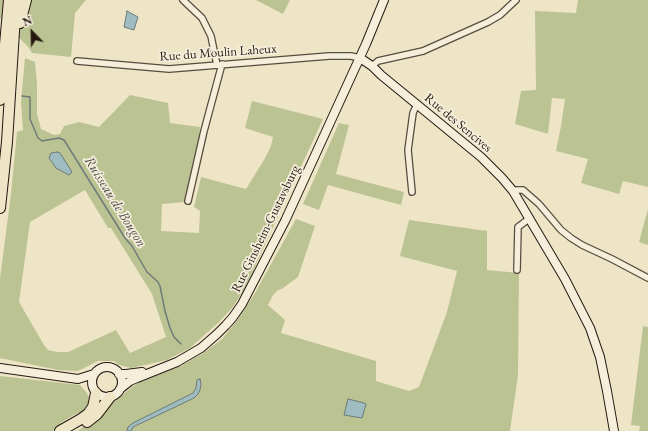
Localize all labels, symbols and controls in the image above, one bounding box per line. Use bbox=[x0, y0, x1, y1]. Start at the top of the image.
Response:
north arrow bbox=[12, 12, 52, 52]
text: N bbox=[20, 13, 34, 29]
street label: Rue du Moulin Laheux bbox=[159, 41, 277, 65]
street label: Rue des Sencives bbox=[421, 90, 495, 156]
water label: Ruisseau de Bougon bbox=[80, 154, 150, 250]
street label: Rue Ginsheim-Gustavsburg bbox=[228, 163, 304, 295]

